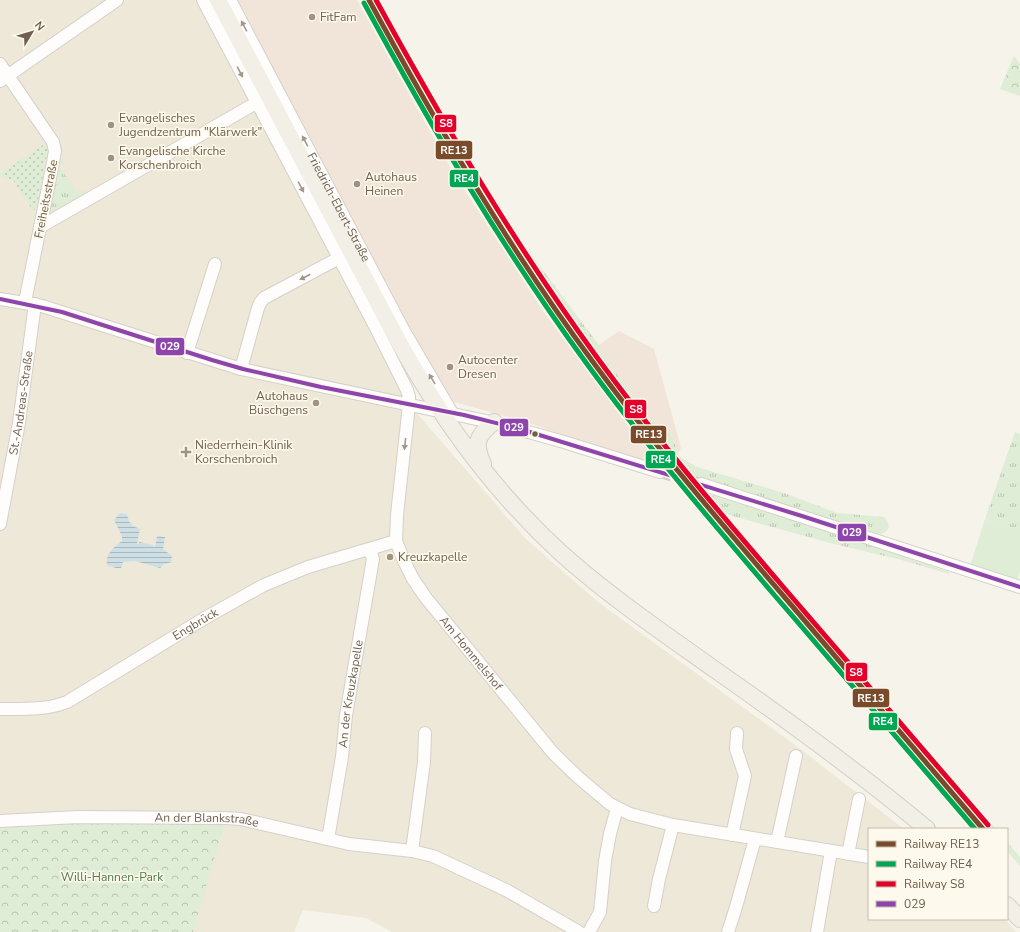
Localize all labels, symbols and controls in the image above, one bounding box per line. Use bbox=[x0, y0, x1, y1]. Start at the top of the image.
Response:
place label: FitFam bbox=[320, 9, 357, 25]
north arrow bbox=[12, 12, 52, 52]
marker: FitFam bbox=[307, 12, 317, 22]
text: N bbox=[31, 18, 48, 34]
one-way arrow bbox=[240, 21, 247, 32]
one-way arrow bbox=[237, 66, 243, 78]
place label: Evangelisches Jugendzentrum "Klärwerk" bbox=[118, 110, 262, 140]
line badge: S8 bbox=[434, 114, 457, 133]
text: S8 bbox=[439, 116, 453, 131]
marker: Evangelisches Jugendzentrum "Klärwerk" bbox=[106, 120, 116, 130]
one-way arrow bbox=[301, 136, 308, 147]
line badge: RE13 bbox=[435, 140, 473, 160]
place label: Evangelische Kirche Korschenbroich bbox=[119, 143, 226, 173]
text: RE13 bbox=[440, 143, 468, 158]
street label: Friedrich-Ebert-Straße bbox=[304, 150, 374, 265]
marker: Evangelische Kirche Korschenbroich bbox=[106, 153, 116, 163]
street label: Freiheitsstraße bbox=[31, 158, 61, 240]
place label: Autohaus Heinen bbox=[365, 169, 417, 199]
line badge: RE4 bbox=[449, 169, 479, 188]
text: RE4 bbox=[454, 171, 475, 186]
marker: Autohaus Heinen bbox=[352, 179, 362, 189]
one-way arrow bbox=[298, 181, 304, 193]
one-way arrow bbox=[299, 273, 310, 280]
line badge: 029 bbox=[155, 337, 185, 356]
text: 029 bbox=[160, 339, 180, 354]
street label: St.-Andreas-Straße bbox=[5, 350, 37, 456]
place label: Autocenter Dresen bbox=[458, 352, 518, 382]
marker: Autocenter Dresen bbox=[445, 362, 455, 372]
one-way arrow bbox=[428, 374, 436, 384]
place label: Autohaus Büschgens bbox=[249, 388, 308, 418]
marker: Autohaus Büschgens bbox=[311, 398, 321, 408]
line badge: S8 bbox=[624, 399, 647, 419]
text: S8 bbox=[629, 402, 643, 417]
line badge: 029 bbox=[499, 418, 529, 437]
text: 029 bbox=[504, 420, 524, 435]
line badge: RE13 bbox=[630, 425, 667, 444]
text: RE13 bbox=[635, 427, 663, 442]
unlabelled marker bbox=[530, 429, 540, 439]
place label: Niederrhein-Klinik Korschenbroich bbox=[195, 437, 293, 467]
one-way arrow bbox=[401, 438, 408, 450]
marker: Niederrhein-Klinik Korschenbroich bbox=[180, 446, 192, 458]
line badge: RE4 bbox=[645, 450, 676, 469]
text: RE4 bbox=[651, 452, 672, 467]
line badge: 029 bbox=[837, 523, 867, 542]
text: 029 bbox=[842, 525, 862, 540]
place label: Kreuzkapelle bbox=[398, 549, 468, 565]
marker: Kreuzkapelle bbox=[385, 552, 395, 562]
street label: Engbrück bbox=[170, 604, 222, 644]
street label: Am Hommelshof bbox=[436, 613, 507, 694]
street label: An der Kreuzkapelle bbox=[335, 639, 367, 749]
line badge: S8 bbox=[845, 662, 868, 682]
text: S8 bbox=[849, 665, 863, 680]
line badge: RE13 bbox=[852, 688, 890, 708]
text: RE13 bbox=[857, 691, 885, 706]
line badge: RE4 bbox=[868, 712, 898, 731]
text: RE4 bbox=[873, 714, 894, 729]
street label: An der Blankstraße bbox=[155, 810, 260, 831]
legend bbox=[868, 828, 1008, 920]
text: Railway RE13 bbox=[904, 836, 980, 852]
text: Railway RE4 bbox=[904, 856, 972, 872]
park label: Willi-Hannen-Park bbox=[61, 869, 164, 885]
text: Railway S8 bbox=[904, 876, 965, 892]
text: 029 bbox=[904, 896, 926, 912]

